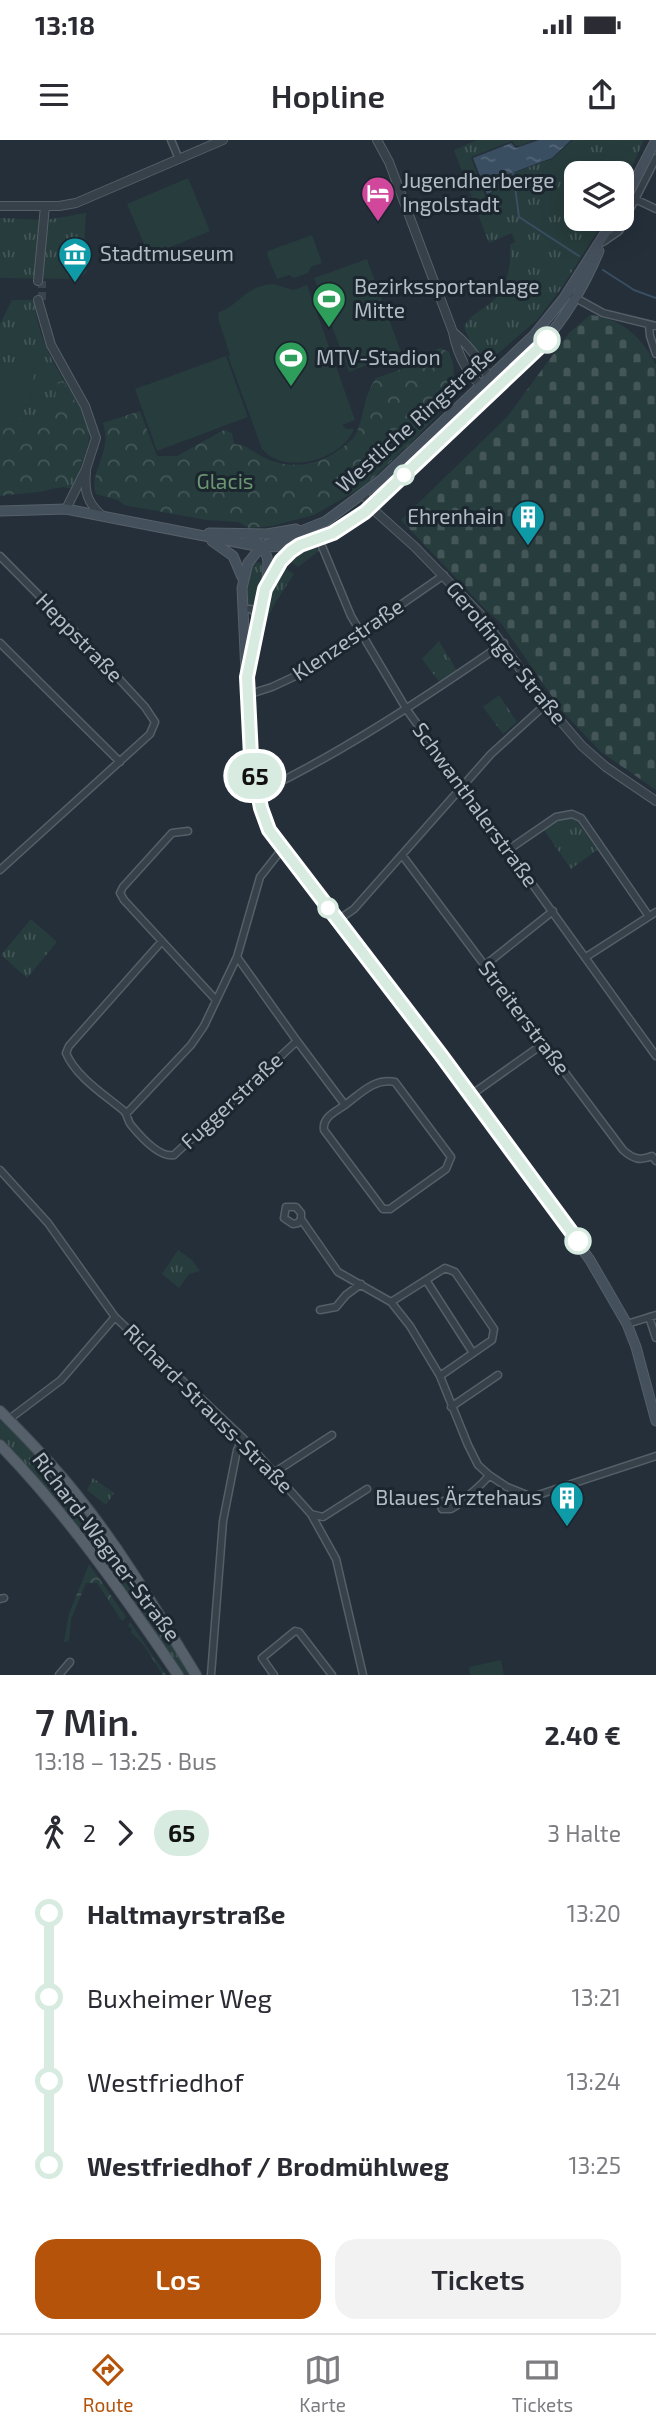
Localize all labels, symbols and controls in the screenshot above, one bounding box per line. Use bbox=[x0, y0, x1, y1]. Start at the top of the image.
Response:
text: 13:18 bbox=[35, 9, 95, 40]
icon: menu bbox=[35, 76, 73, 114]
text: Hopline bbox=[271, 76, 385, 114]
icon: share bbox=[583, 76, 621, 114]
map controls bbox=[564, 161, 634, 231]
button: layers bbox=[564, 161, 634, 231]
place label: Jugendherberge Ingolstadt bbox=[402, 167, 555, 216]
hotel icon: Jugendherberge Ingolstadt bbox=[359, 174, 397, 223]
museum icon: Stadtmuseum bbox=[56, 235, 94, 284]
place label: Stadtmuseum bbox=[100, 240, 234, 265]
place label: Bezirkssportanlage Mitte bbox=[354, 273, 540, 322]
sports icon: Bezirkssportanlage Mitte bbox=[310, 280, 348, 329]
unlabelled marker bbox=[534, 327, 560, 353]
sports icon: MTV-Stadion bbox=[272, 339, 310, 388]
street label: Westliche Ringstraße bbox=[330, 341, 500, 497]
place label: MTV-Stadion bbox=[316, 344, 441, 369]
unlabelled marker bbox=[394, 465, 414, 485]
park label: Glacis bbox=[196, 468, 254, 493]
building icon: Ehrenhain bbox=[509, 498, 547, 547]
place label: Ehrenhain bbox=[407, 503, 504, 528]
street label: Gerolfinger Straße bbox=[442, 576, 572, 728]
street label: Heppstraße bbox=[32, 587, 129, 687]
street label: Klenzestraße bbox=[287, 593, 407, 685]
street label: Schwanthalerstraße bbox=[408, 717, 544, 891]
line badge: 65 bbox=[224, 753, 286, 799]
text: 65 bbox=[241, 761, 269, 790]
unlabelled marker bbox=[318, 898, 338, 918]
street label: Streiterstraße bbox=[474, 955, 576, 1079]
street label: Fuggerstraße bbox=[175, 1046, 287, 1153]
unlabelled marker bbox=[565, 1228, 591, 1254]
street label: Richard-Strauss-Straße bbox=[119, 1318, 299, 1498]
street label: Richard-Wagner-Straße bbox=[28, 1447, 186, 1645]
building icon: Blaues Ärztehaus bbox=[548, 1479, 586, 1528]
place label: Blaues Ärztehaus bbox=[375, 1484, 542, 1509]
text: 7 Min. bbox=[35, 1698, 139, 1744]
text: 2.40 € bbox=[544, 1719, 621, 1750]
text: 13:18 – 13:25 · Bus bbox=[35, 1747, 217, 1775]
icon: walk bbox=[35, 1814, 73, 1852]
icon: forward bbox=[106, 1814, 144, 1852]
text: 65 bbox=[168, 1818, 195, 1847]
text: 2 bbox=[83, 1819, 96, 1847]
text: 3 Halte bbox=[547, 1819, 621, 1847]
text: Haltmayrstraße bbox=[87, 1898, 285, 1929]
text: 13:20 bbox=[567, 1899, 621, 1927]
text: Buxheimer Weg bbox=[87, 1982, 272, 2013]
text: 13:21 bbox=[572, 1983, 621, 2011]
text: Westfriedhof bbox=[87, 2066, 244, 2097]
text: 13:24 bbox=[567, 2067, 621, 2095]
text: Westfriedhof / Brodmühlweg bbox=[87, 2150, 449, 2181]
text: 13:25 bbox=[568, 2151, 621, 2179]
button: Los bbox=[35, 2239, 321, 2319]
button: Tickets bbox=[335, 2239, 621, 2319]
tab: Route bbox=[83, 2351, 134, 2416]
tab: Karte bbox=[299, 2351, 346, 2416]
tab: Tickets bbox=[512, 2351, 573, 2416]

